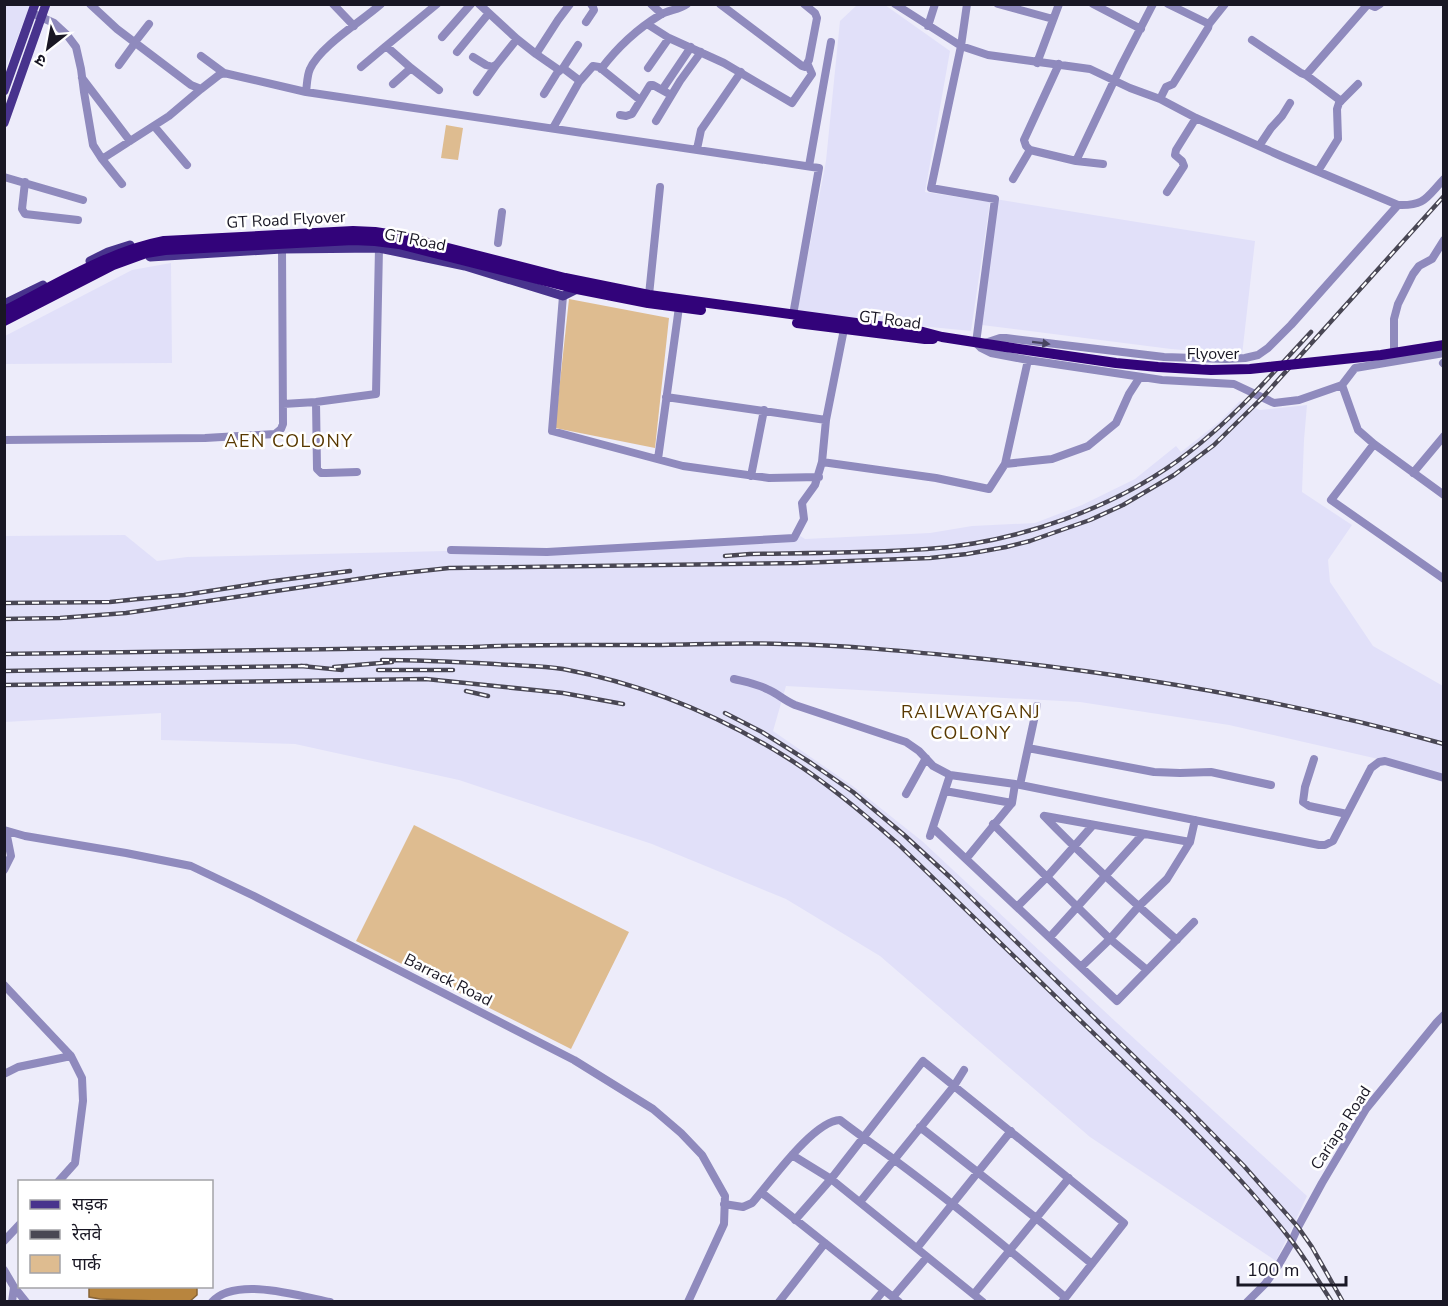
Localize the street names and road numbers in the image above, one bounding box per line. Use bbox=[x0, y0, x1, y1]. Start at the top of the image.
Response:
street label: GT Road Flyover bbox=[226, 206, 346, 234]
street label: GT Road bbox=[382, 223, 448, 257]
street label: GT Road bbox=[858, 305, 922, 335]
street label: Flyover bbox=[1187, 343, 1240, 365]
street label: Barrack Road bbox=[400, 948, 496, 1012]
street label: Cariapa Road bbox=[1306, 1082, 1376, 1174]

